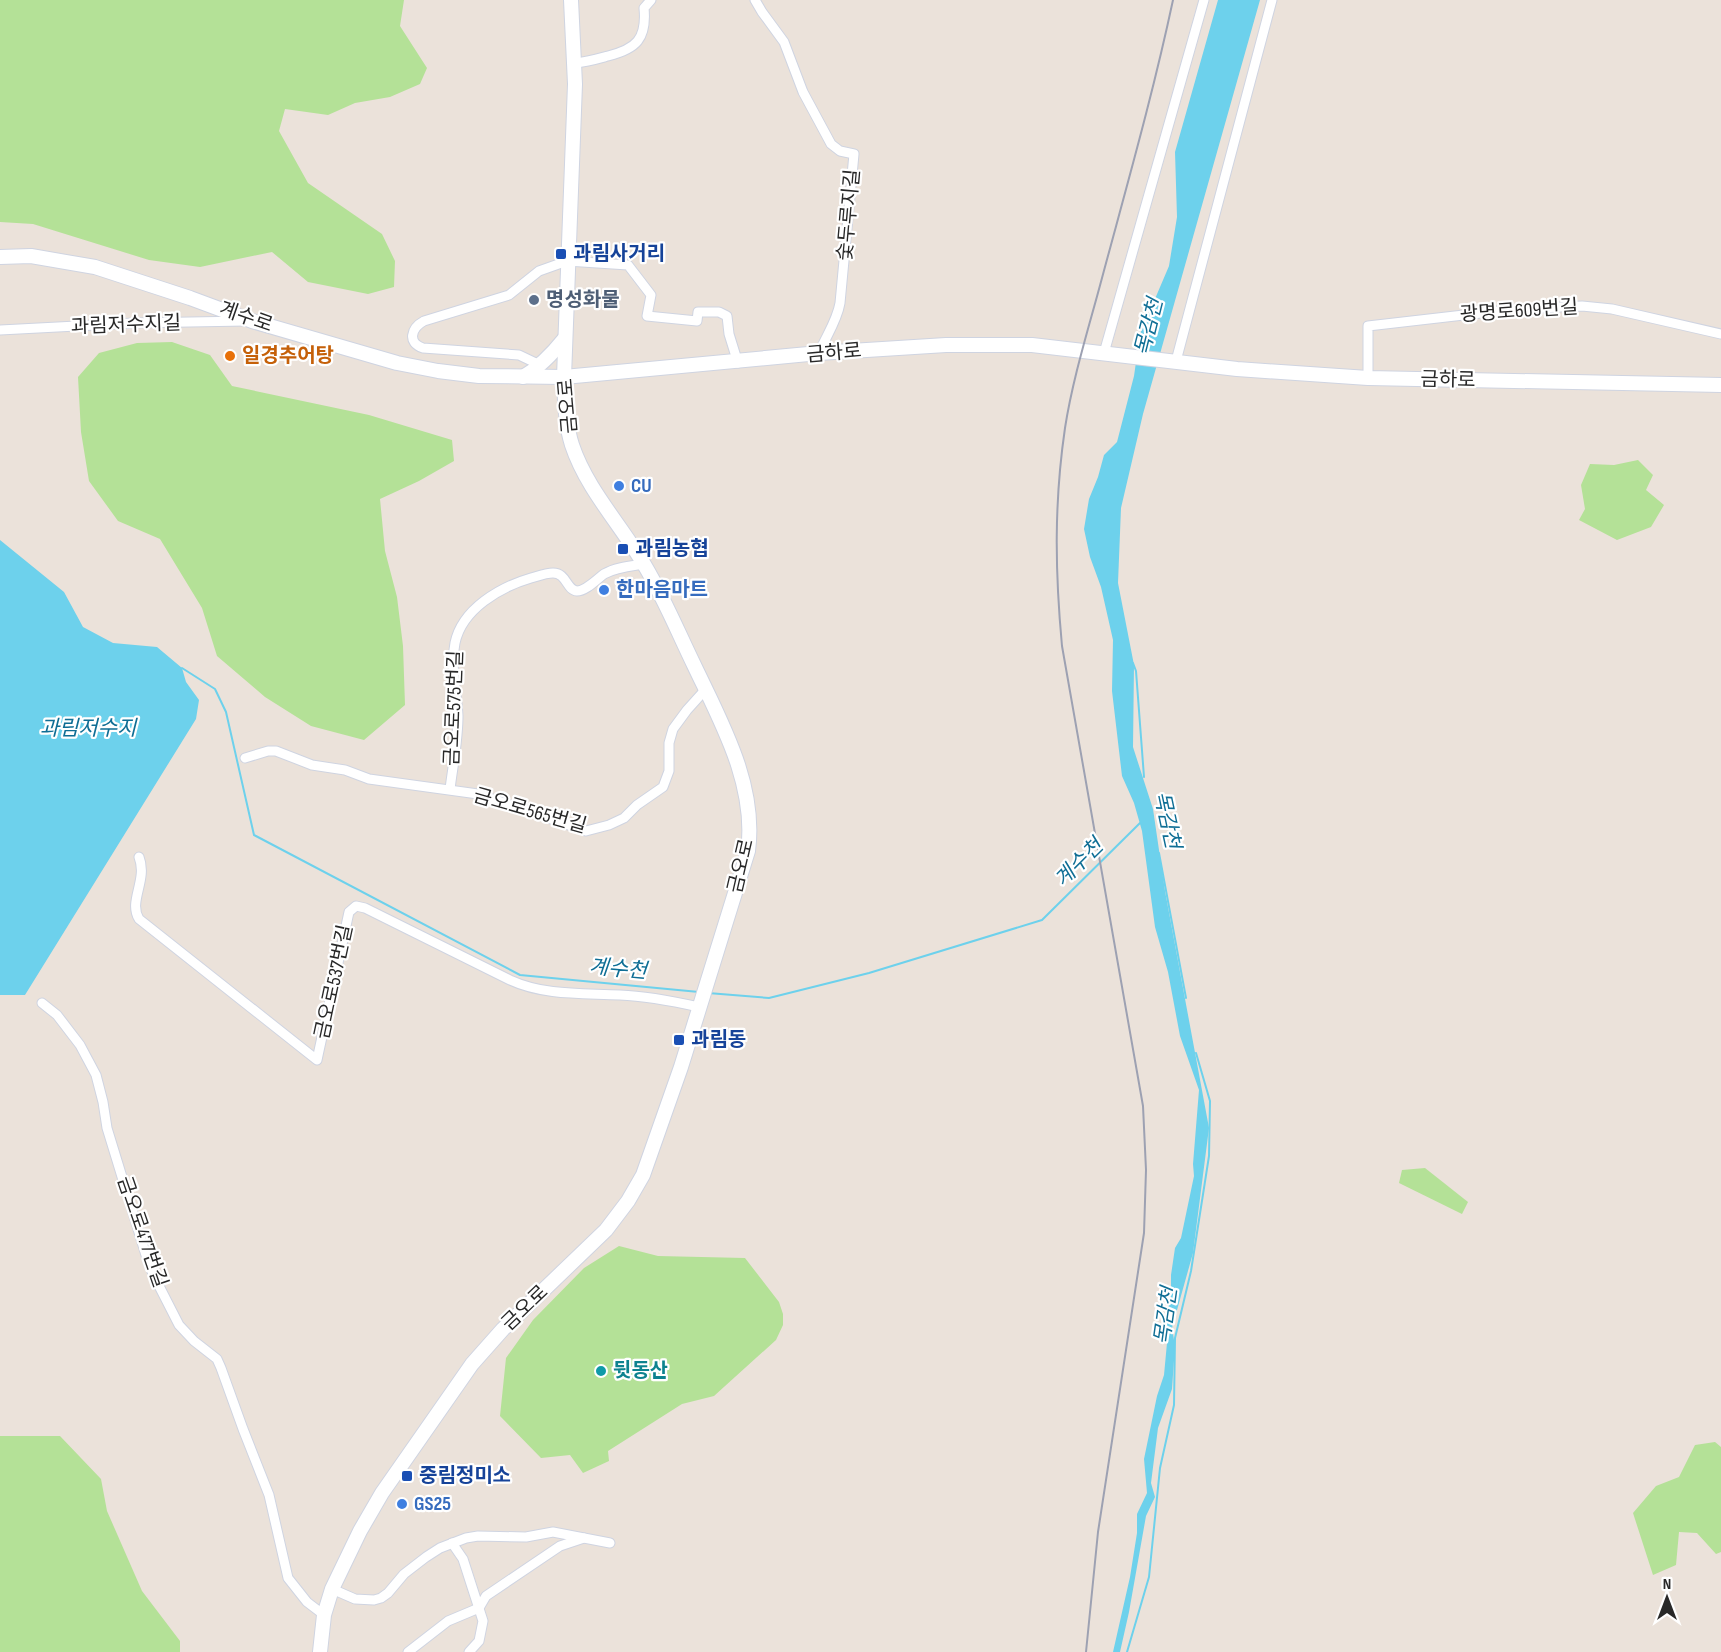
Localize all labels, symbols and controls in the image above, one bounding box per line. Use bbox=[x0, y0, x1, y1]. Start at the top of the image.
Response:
street label: 숯두루지길 bbox=[833, 168, 865, 262]
place label: 과림사거리 bbox=[573, 242, 665, 266]
marker: 과림사거리 bbox=[554, 247, 568, 261]
place label: 명성화물 bbox=[546, 288, 620, 312]
marker: 명성화물 bbox=[527, 293, 541, 307]
water label: 목감천 bbox=[1130, 293, 1169, 358]
street label: 광명로609번길 bbox=[1459, 295, 1579, 327]
street label: 계수로 bbox=[216, 297, 276, 337]
street label: 과림저수지길 bbox=[70, 311, 182, 339]
street label: 금하로 bbox=[805, 339, 863, 367]
place label: 일경추어탕 bbox=[242, 344, 334, 368]
marker: 일경추어탕 bbox=[223, 349, 237, 363]
street label: 금하로 bbox=[1420, 368, 1476, 392]
street label: 금오로 bbox=[554, 377, 582, 435]
place label: CU bbox=[631, 474, 652, 498]
marker: CU bbox=[612, 479, 626, 493]
place label: 과림농협 bbox=[635, 537, 709, 561]
marker: 과림농협 bbox=[616, 542, 630, 556]
place label: 한마음마트 bbox=[616, 578, 708, 602]
marker: 한마음마트 bbox=[597, 583, 611, 597]
street label: 금오로575번길 bbox=[440, 650, 468, 766]
water label: 과림저수지 bbox=[40, 716, 138, 741]
street label: 금오로565번길 bbox=[471, 783, 589, 839]
water label: 목감천 bbox=[1149, 789, 1186, 854]
water label: 계수천 bbox=[1050, 832, 1110, 892]
street label: 금오로 bbox=[723, 836, 759, 896]
street label: 금오로537번길 bbox=[310, 923, 358, 1041]
water label: 계수천 bbox=[588, 954, 651, 984]
place label: 과림동 bbox=[691, 1028, 746, 1052]
marker: 과림동 bbox=[672, 1033, 686, 1047]
street label: 금오로477번길 bbox=[112, 1173, 172, 1291]
street label: 금오로 bbox=[497, 1280, 553, 1336]
water label: 목감천 bbox=[1150, 1283, 1183, 1346]
place label: 뒷동산 bbox=[613, 1359, 668, 1383]
marker: 뒷동산 bbox=[594, 1364, 608, 1378]
place label: 중림정미소 bbox=[419, 1464, 511, 1488]
marker: 중림정미소 bbox=[400, 1469, 414, 1483]
place label: GS25 bbox=[414, 1492, 451, 1516]
marker: GS25 bbox=[395, 1497, 409, 1511]
north arrow bbox=[1637, 1568, 1697, 1628]
text: N bbox=[1663, 1575, 1671, 1594]

